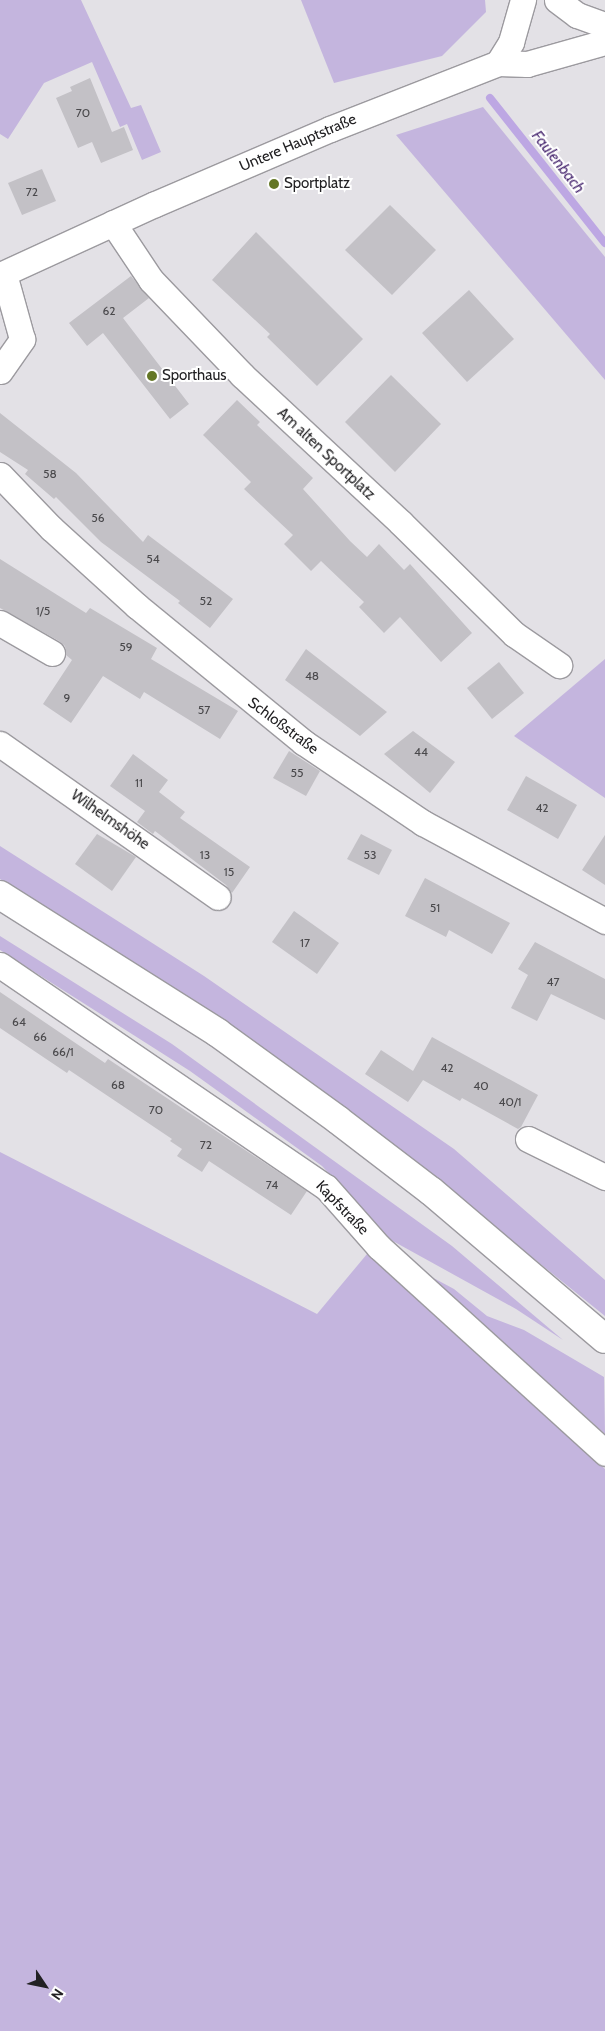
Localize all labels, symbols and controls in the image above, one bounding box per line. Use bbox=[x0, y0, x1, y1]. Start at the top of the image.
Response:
house number: 70 bbox=[76, 106, 90, 120]
street label: Untere Hauptstraße bbox=[237, 110, 359, 176]
water label: Faulenbach bbox=[527, 127, 589, 197]
place label: Sportplatz bbox=[284, 175, 350, 193]
marker: Sportplatz bbox=[268, 178, 280, 190]
house number: 72 bbox=[26, 185, 38, 199]
house number: 62 bbox=[102, 304, 116, 318]
place label: Sporthaus bbox=[162, 367, 226, 385]
marker: Sporthaus bbox=[146, 370, 158, 382]
street label: Am alten Sportplatz bbox=[273, 404, 379, 504]
house number: 58 bbox=[43, 467, 57, 481]
house number: 56 bbox=[91, 511, 105, 525]
house number: 54 bbox=[146, 552, 160, 566]
house number: 52 bbox=[200, 594, 212, 608]
house number: 1/5 bbox=[36, 604, 50, 618]
house number: 59 bbox=[119, 640, 133, 654]
house number: 48 bbox=[305, 669, 319, 683]
house number: 9 bbox=[64, 691, 70, 705]
street label: Schloßstraße bbox=[244, 694, 322, 758]
house number: 57 bbox=[198, 703, 210, 717]
house number: 44 bbox=[414, 745, 428, 759]
house number: 55 bbox=[291, 766, 303, 780]
house number: 11 bbox=[135, 776, 143, 790]
street label: Wilhelmshöhe bbox=[67, 786, 153, 854]
house number: 42 bbox=[535, 801, 549, 815]
house number: 13 bbox=[200, 848, 210, 862]
house number: 53 bbox=[364, 848, 376, 862]
house number: 15 bbox=[224, 865, 234, 879]
house number: 51 bbox=[430, 901, 440, 915]
house number: 17 bbox=[300, 936, 310, 950]
house number: 47 bbox=[547, 975, 559, 989]
house number: 64 bbox=[12, 1015, 26, 1029]
house number: 66 bbox=[33, 1030, 47, 1044]
house number: 66/1 bbox=[52, 1045, 74, 1059]
house number: 42 bbox=[440, 1061, 454, 1075]
house number: 68 bbox=[111, 1078, 125, 1092]
house number: 40 bbox=[473, 1079, 489, 1093]
house number: 40/1 bbox=[499, 1095, 521, 1109]
house number: 70 bbox=[149, 1103, 163, 1117]
house number: 72 bbox=[200, 1138, 212, 1152]
street label: Kapfstraße bbox=[312, 1177, 372, 1239]
house number: 74 bbox=[266, 1178, 278, 1192]
north arrow bbox=[20, 1961, 70, 2011]
text: N bbox=[47, 1985, 68, 2004]

